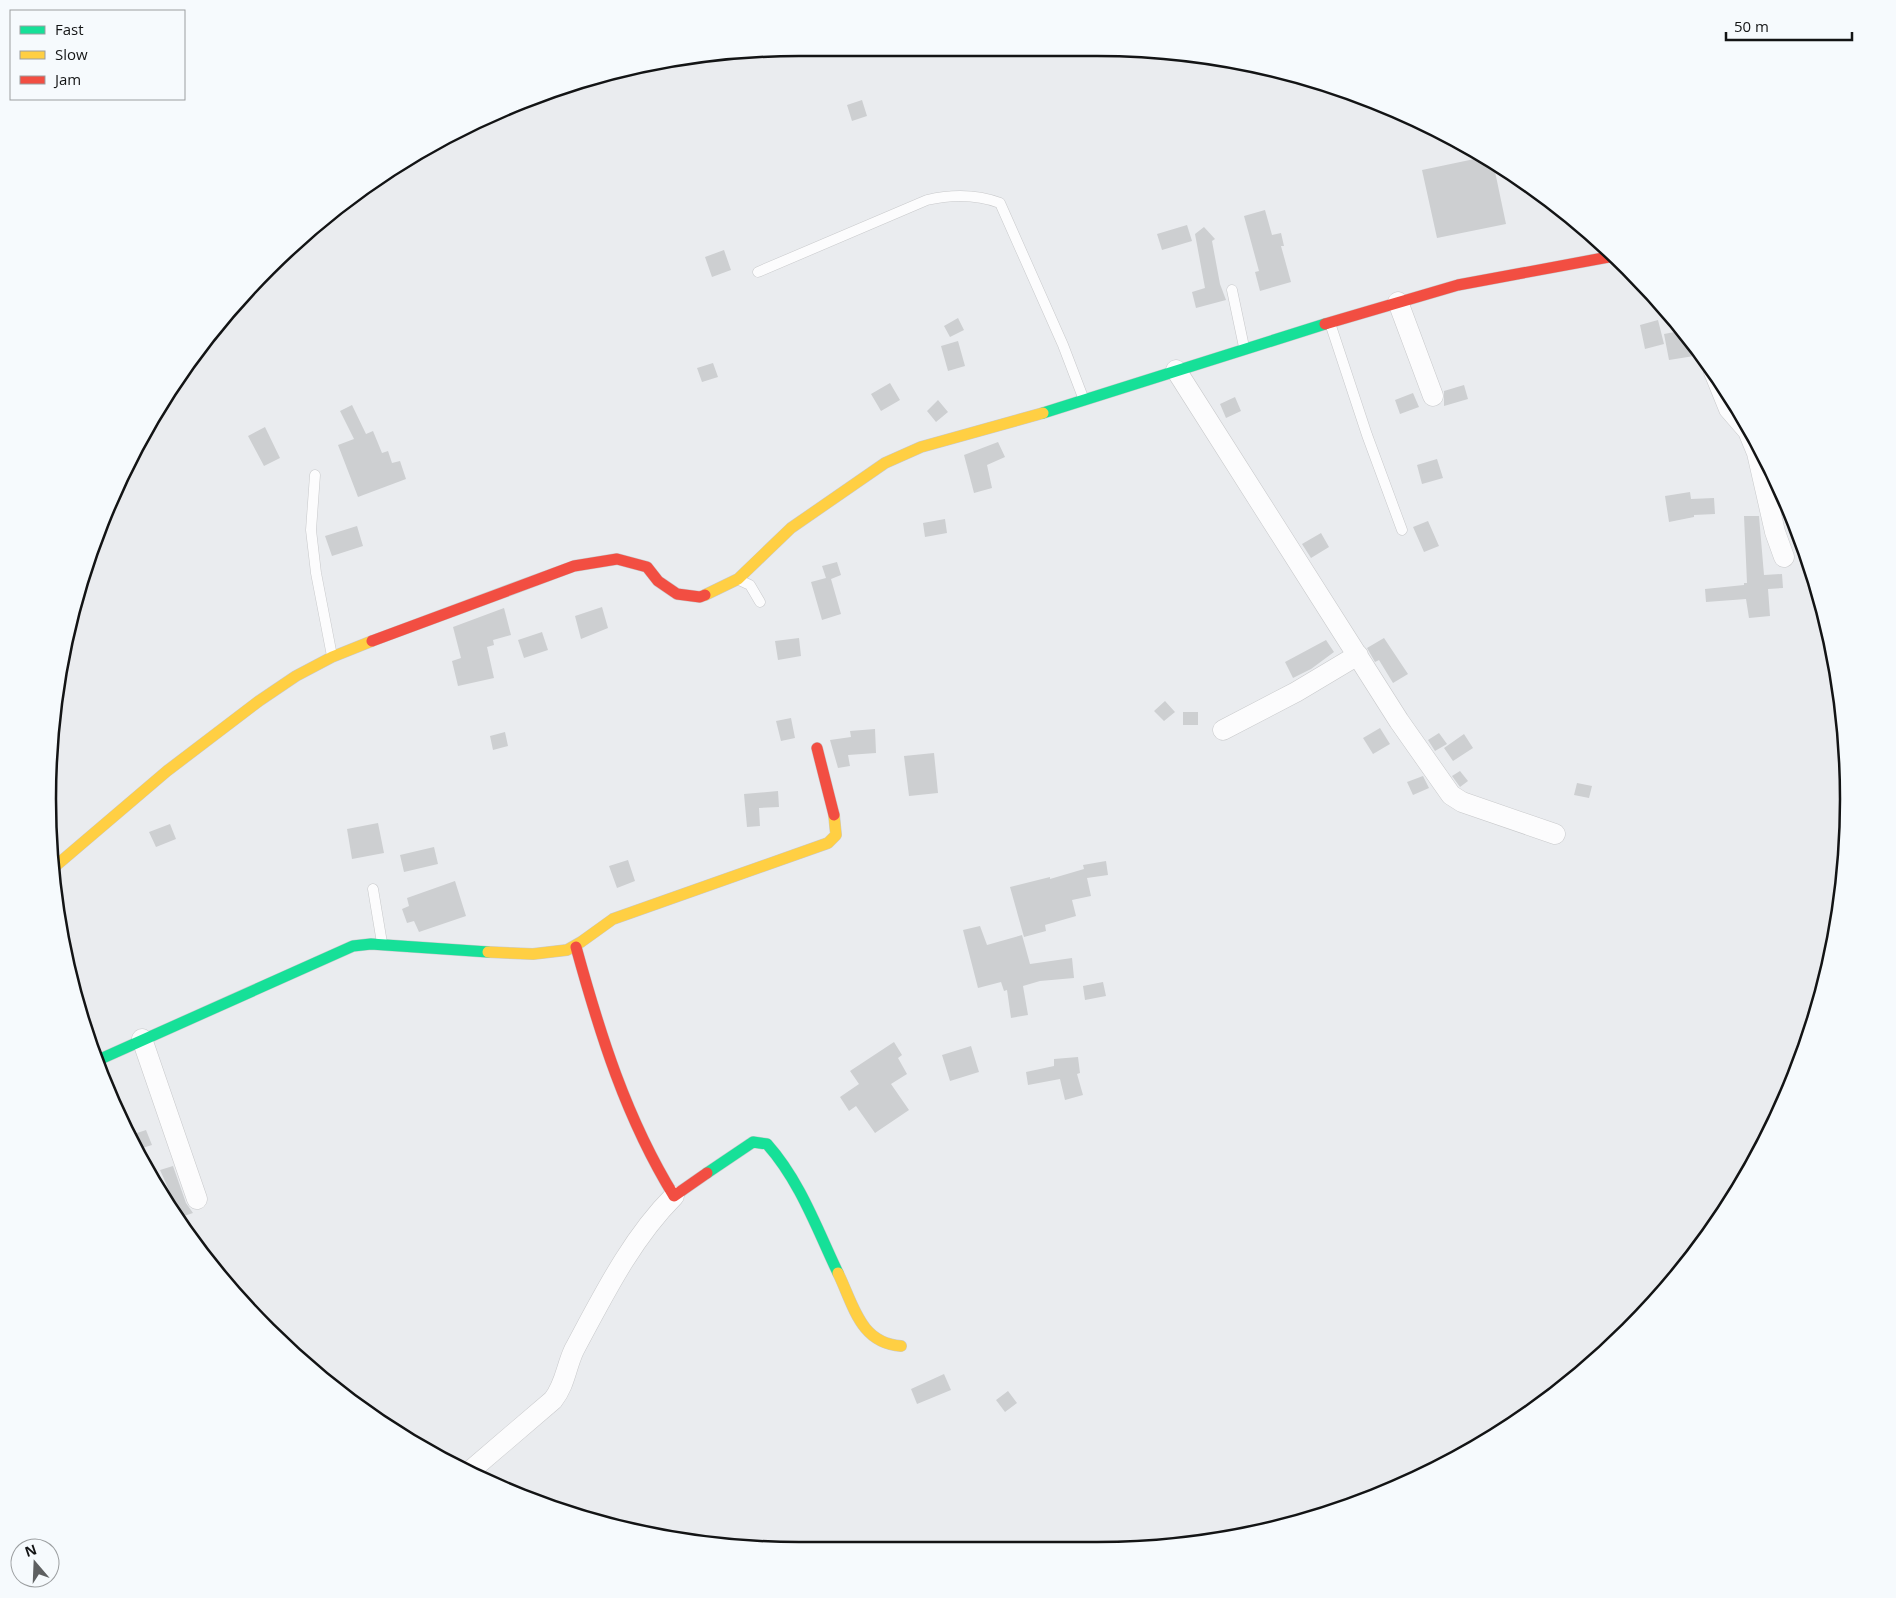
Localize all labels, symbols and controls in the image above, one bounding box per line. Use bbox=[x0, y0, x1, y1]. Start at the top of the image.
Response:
legend bbox=[10, 10, 185, 100]
scale bar bbox=[1726, 10, 1852, 42]
text: 50 m bbox=[1734, 16, 1769, 36]
text: Fast bbox=[55, 19, 84, 39]
text: Slow bbox=[55, 44, 88, 64]
text: Jam bbox=[53, 69, 81, 89]
north arrow bbox=[10, 1538, 60, 1588]
text: N bbox=[22, 1539, 39, 1561]

